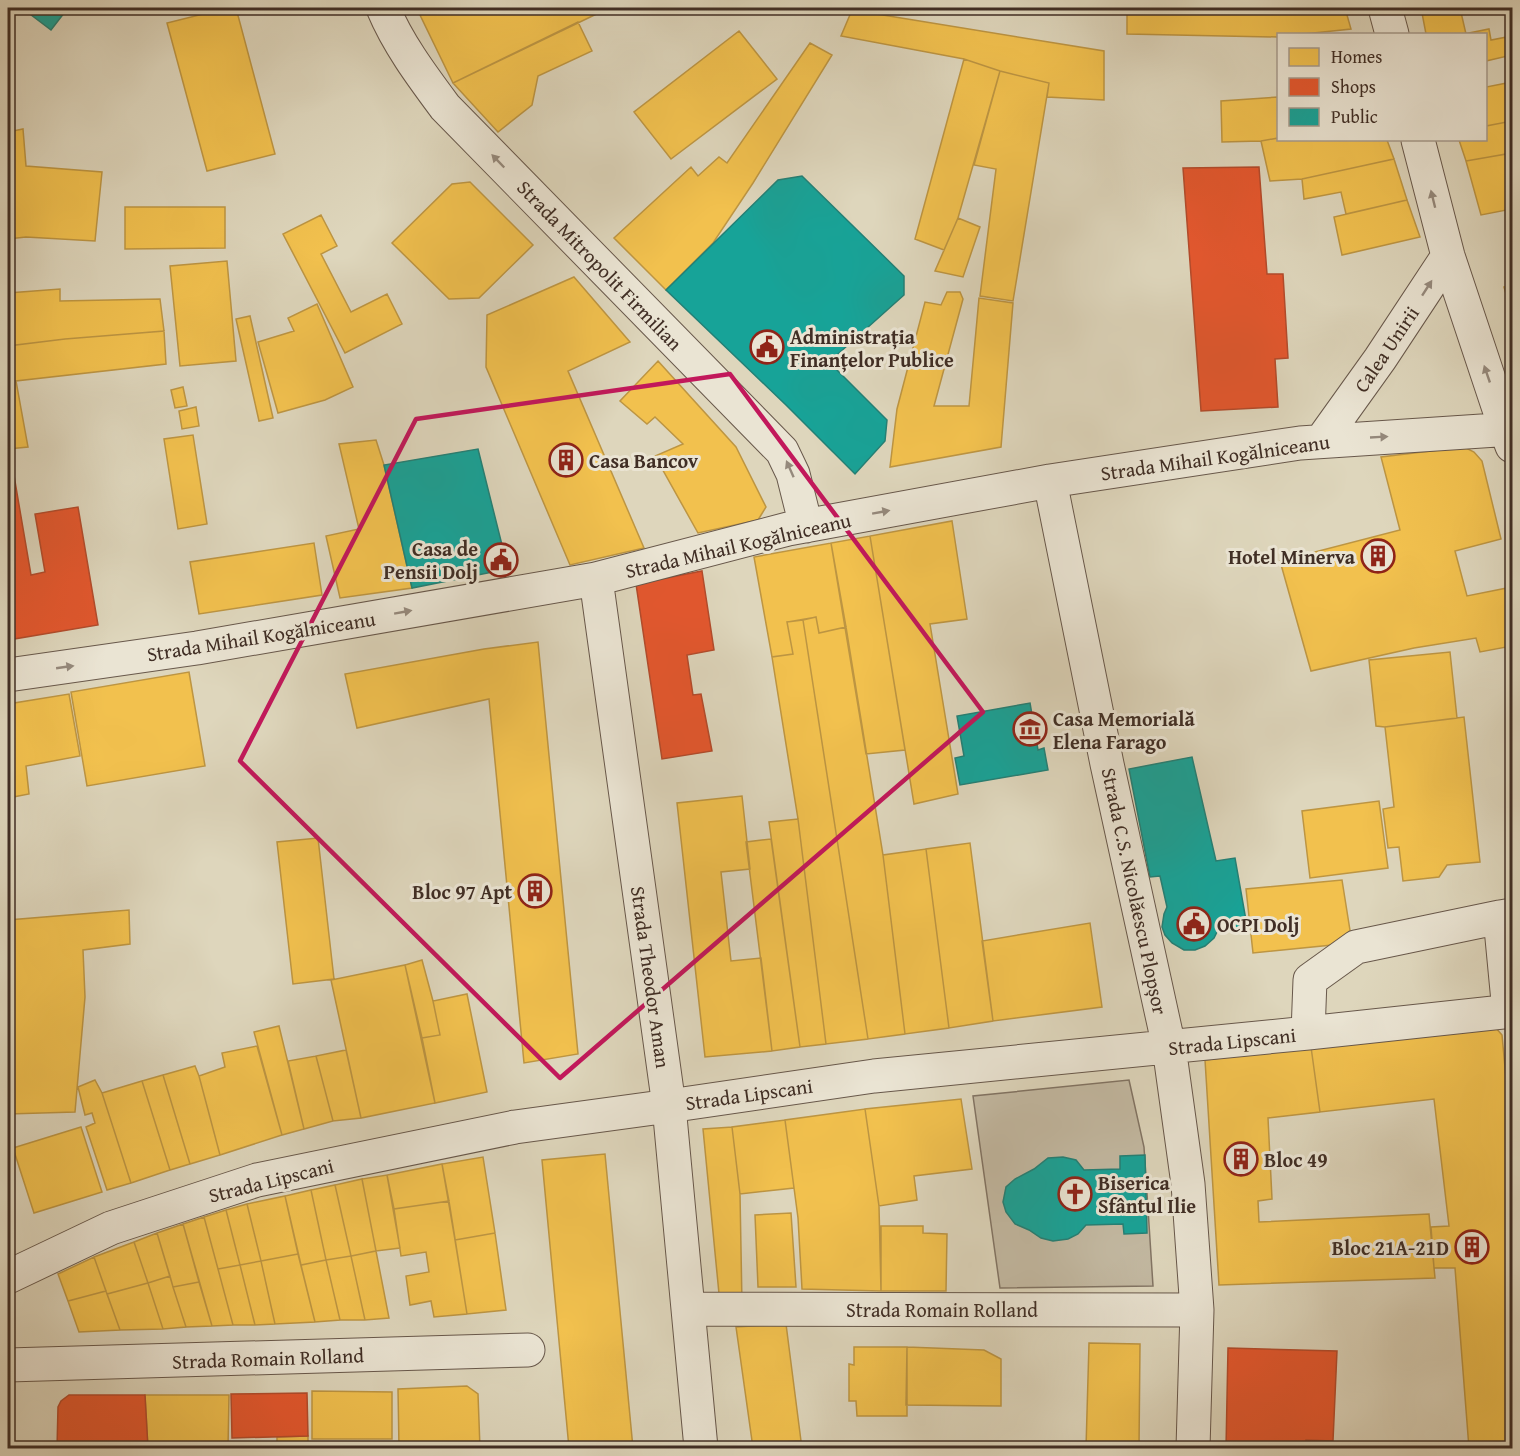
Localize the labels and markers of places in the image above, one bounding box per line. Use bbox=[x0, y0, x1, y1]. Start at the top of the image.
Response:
place label: Administrația Finanțelor Publice bbox=[790, 322, 954, 374]
public building icon: Administrația Finanțelor Publice bbox=[749, 329, 785, 365]
building icon: Casa Bancov bbox=[548, 442, 584, 478]
place label: Casa Bancov bbox=[589, 446, 699, 475]
place label: Casa de Pensii Dolj bbox=[383, 534, 478, 586]
building icon: Hotel Minerva bbox=[1360, 538, 1396, 574]
public building icon: Casa de Pensii Dolj bbox=[483, 542, 519, 578]
place label: Hotel Minerva bbox=[1228, 542, 1356, 571]
place label: Casa Memorială Elena Farago bbox=[1053, 704, 1195, 756]
museum icon: Casa Memorială Elena Farago bbox=[1012, 711, 1048, 747]
building icon: Bloc 97 Apt bbox=[517, 873, 553, 909]
place label: Bloc 97 Apt bbox=[412, 877, 512, 906]
public building icon: OCPI Dolj bbox=[1176, 906, 1212, 942]
place label: OCPI Dolj bbox=[1217, 910, 1300, 939]
building icon: Bloc 49 bbox=[1223, 1141, 1259, 1177]
place label: Bloc 49 bbox=[1264, 1145, 1328, 1174]
place label: Biserica Sfântul Ilie bbox=[1098, 1168, 1196, 1220]
church icon: Biserica Sfântul Ilie bbox=[1057, 1176, 1093, 1212]
building icon: Bloc 21A-21D bbox=[1454, 1229, 1490, 1265]
place label: Bloc 21A-21D bbox=[1332, 1233, 1449, 1262]

